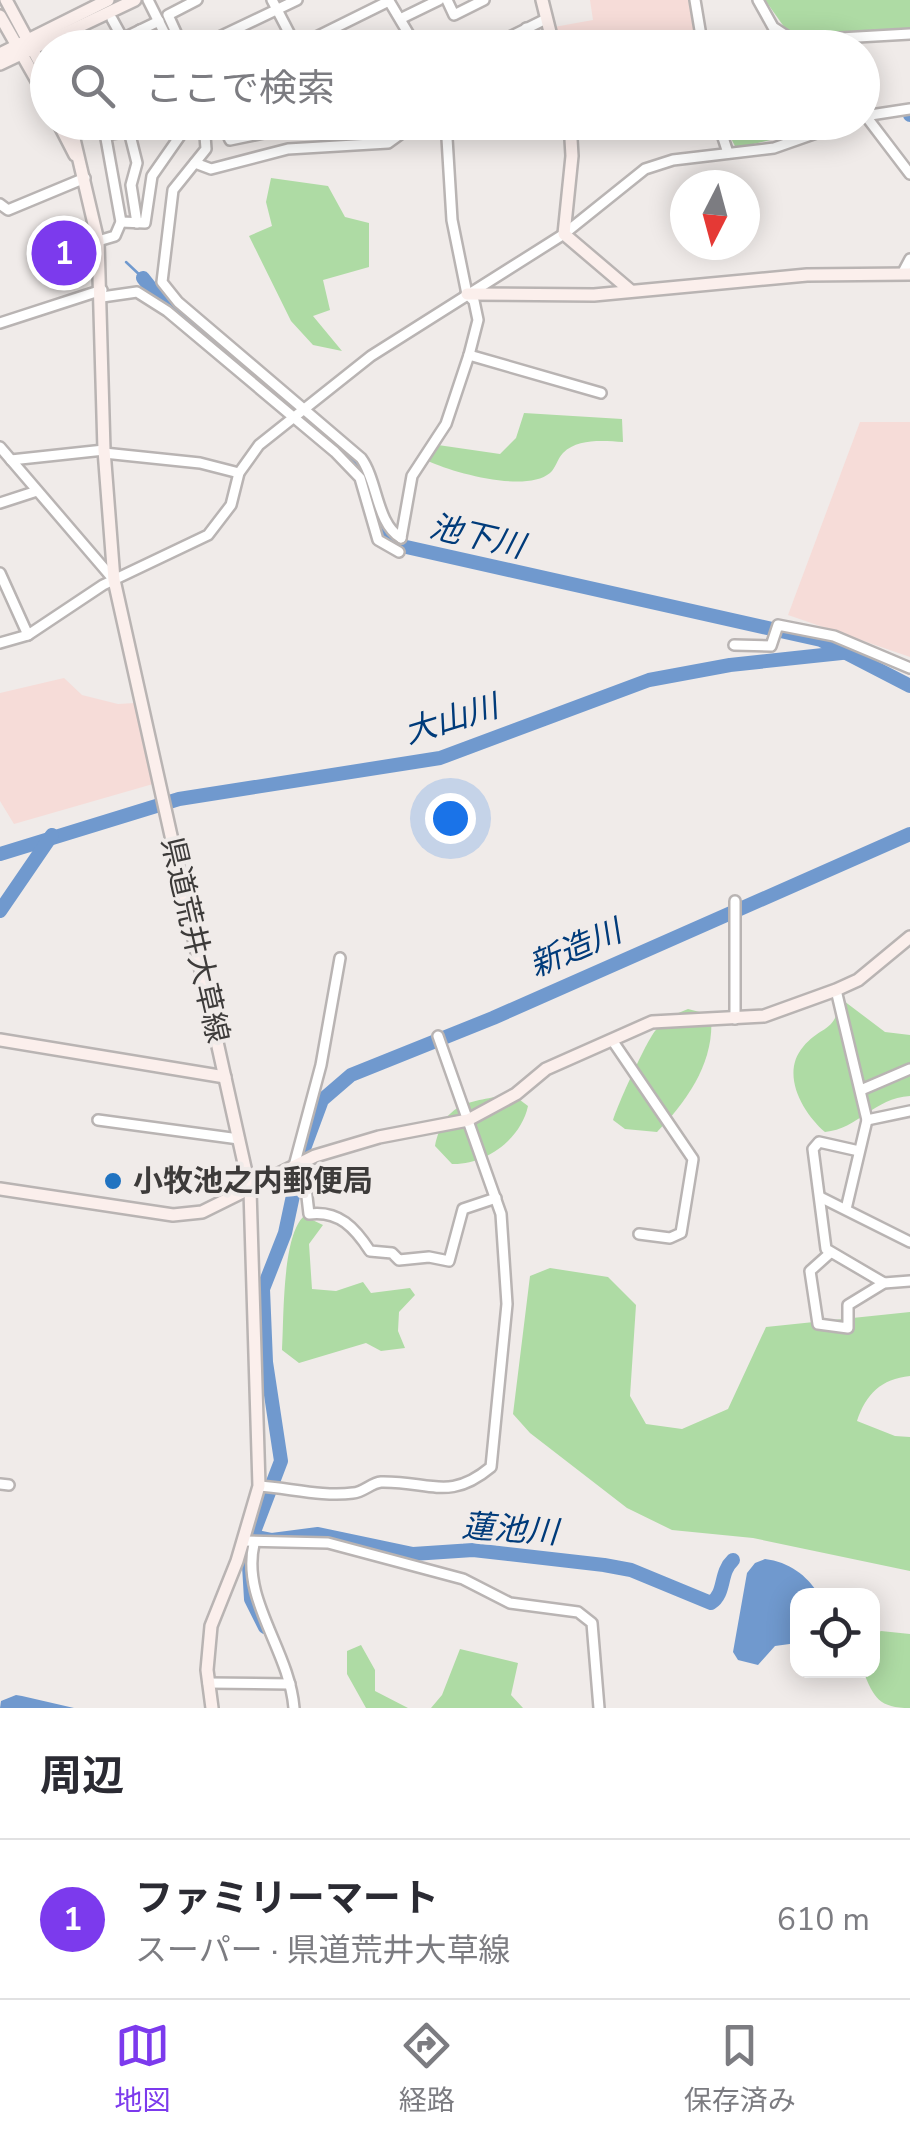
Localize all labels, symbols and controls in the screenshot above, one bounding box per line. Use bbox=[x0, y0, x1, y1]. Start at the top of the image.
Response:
search box bbox=[30, 30, 880, 140]
icon: search bbox=[65, 58, 120, 113]
text: ここで検索 bbox=[145, 63, 335, 114]
north arrow bbox=[670, 170, 760, 260]
pin: 1 bbox=[32, 216, 96, 290]
water label: 池下川 bbox=[425, 505, 531, 569]
water label: 大山川 bbox=[399, 684, 506, 754]
your location bbox=[425, 793, 476, 844]
street label: 県道荒井大草線 bbox=[151, 833, 238, 1047]
water label: 新造川 bbox=[523, 909, 631, 987]
place label: 小牧池之内郵便局 bbox=[133, 1161, 373, 1202]
marker: 小牧池之内郵便局 bbox=[102, 1170, 124, 1192]
water label: 蓮池川 bbox=[461, 1505, 562, 1555]
map controls bbox=[790, 1588, 880, 1678]
button: locate bbox=[790, 1588, 880, 1678]
text: 周辺 bbox=[40, 1748, 124, 1805]
text: ファミリーマート bbox=[135, 1873, 439, 1924]
text: 1 bbox=[63, 1898, 82, 1941]
text: 610 m bbox=[777, 1898, 870, 1941]
text: スーパー · 県道荒井大草線 bbox=[135, 1929, 510, 1972]
tab: 地図 bbox=[114, 2018, 170, 2120]
tab: 経路 bbox=[399, 2018, 455, 2120]
tab: 保存済み bbox=[684, 2018, 796, 2120]

